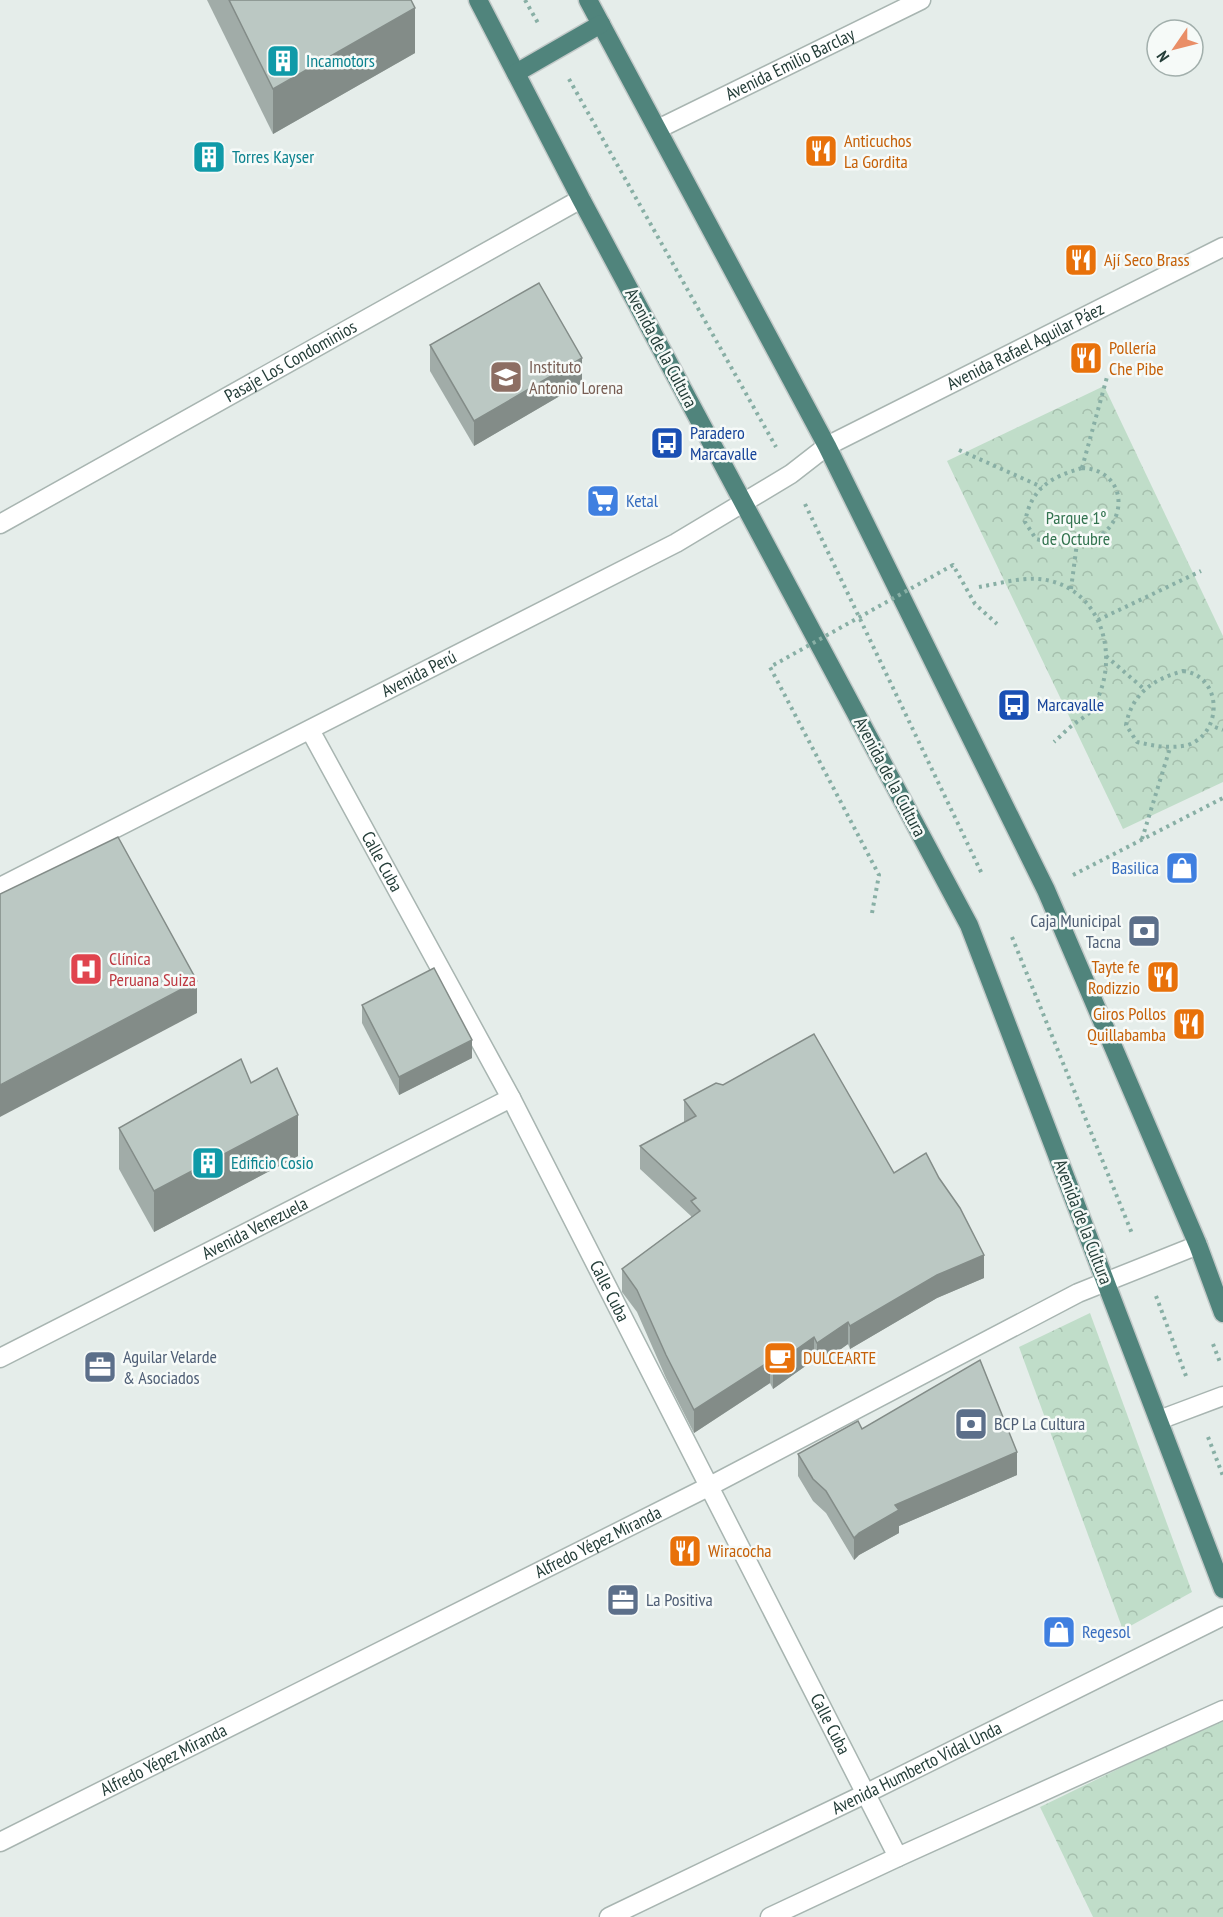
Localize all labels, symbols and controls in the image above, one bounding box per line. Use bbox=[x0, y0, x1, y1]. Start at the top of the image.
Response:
north arrow bbox=[1145, 18, 1205, 78]
street label: Avenida Emilio Barclay bbox=[721, 22, 858, 105]
building icon: Incamotors bbox=[265, 43, 301, 79]
text: N bbox=[1152, 47, 1173, 66]
place label: Incamotors bbox=[306, 49, 375, 72]
place label: Anticuchos La Gordita bbox=[844, 129, 912, 173]
restaurant icon: Anticuchos La Gordita bbox=[803, 133, 839, 169]
building icon: Torres Kayser bbox=[191, 139, 227, 175]
place label: Torres Kayser bbox=[232, 145, 314, 168]
restaurant icon: Ají Seco Brass bbox=[1063, 242, 1099, 278]
place label: Ají Seco Brass bbox=[1104, 248, 1190, 271]
street label: Avenida de la Cultura bbox=[620, 284, 703, 412]
street label: Avenida Rafael Aguilar Páez bbox=[943, 297, 1108, 395]
street label: Pasaje Los Condominios bbox=[220, 315, 361, 407]
place label: Pollería Che Pibe bbox=[1109, 336, 1164, 380]
restaurant icon: Pollería Che Pibe bbox=[1068, 340, 1104, 376]
place label: Instituto Antonio Lorena bbox=[529, 355, 623, 399]
school or university icon: Instituto Antonio Lorena bbox=[488, 359, 524, 395]
place label: Paradero Marcavalle bbox=[690, 421, 757, 465]
bus stop icon: Paradero Marcavalle bbox=[649, 425, 685, 461]
supermarket icon: Ketal bbox=[585, 483, 621, 519]
place label: Ketal bbox=[626, 489, 659, 512]
park label: Parque 1º de Octubre bbox=[1042, 506, 1110, 550]
street label: Avenida Perú bbox=[377, 645, 460, 702]
bus stop icon: Marcavalle bbox=[996, 687, 1032, 723]
place label: Marcavalle bbox=[1037, 693, 1104, 716]
street label: Avenida de la Cultura bbox=[849, 713, 932, 841]
street label: Calle Cuba bbox=[356, 827, 408, 896]
shop icon: Basilica bbox=[1164, 850, 1200, 886]
place label: Basilica bbox=[1112, 856, 1159, 879]
place label: Caja Municipal Tacna bbox=[1030, 909, 1122, 953]
bank icon: Caja Municipal Tacna bbox=[1126, 913, 1162, 949]
place label: Clínica Peruana Suiza bbox=[109, 947, 196, 991]
hospital icon: Clínica Peruana Suiza bbox=[68, 951, 104, 987]
place label: Tayte fe Rodizzio bbox=[1088, 955, 1140, 999]
restaurant icon: Tayte fe Rodizzio bbox=[1145, 959, 1181, 995]
place label: Giros Pollos Quillabamba bbox=[1087, 1002, 1166, 1046]
restaurant icon: Giros Pollos Quillabamba bbox=[1171, 1006, 1207, 1042]
building icon: Edificio Cosio bbox=[190, 1145, 226, 1181]
place label: Edificio Cosio bbox=[231, 1151, 314, 1174]
street label: Avenida de la Cultura bbox=[1049, 1156, 1118, 1288]
street label: Avenida Venezuela bbox=[198, 1191, 312, 1264]
street label: Calle Cuba bbox=[585, 1256, 635, 1325]
cafe icon: DULCEARTE bbox=[762, 1340, 798, 1376]
place label: Aguilar Velarde & Asociados bbox=[123, 1345, 217, 1389]
place label: DULCEARTE bbox=[803, 1346, 876, 1369]
office icon: Aguilar Velarde & Asociados bbox=[82, 1349, 118, 1385]
bank icon: BCP La Cultura bbox=[953, 1406, 989, 1442]
place label: BCP La Cultura bbox=[994, 1412, 1085, 1435]
street label: Alfredo Yépez Miranda bbox=[531, 1500, 665, 1583]
restaurant icon: Wiracocha bbox=[667, 1533, 703, 1569]
place label: Wiracocha bbox=[708, 1539, 772, 1562]
office icon: La Positiva bbox=[605, 1582, 641, 1618]
place label: La Positiva bbox=[646, 1588, 713, 1611]
shop icon: Regesol bbox=[1041, 1614, 1077, 1650]
place label: Regesol bbox=[1082, 1620, 1131, 1643]
street label: Calle Cuba bbox=[805, 1689, 856, 1758]
street label: Avenida Humberto Vidal Unda bbox=[828, 1716, 1005, 1819]
street label: Alfredo Yépez Miranda bbox=[96, 1718, 230, 1801]

